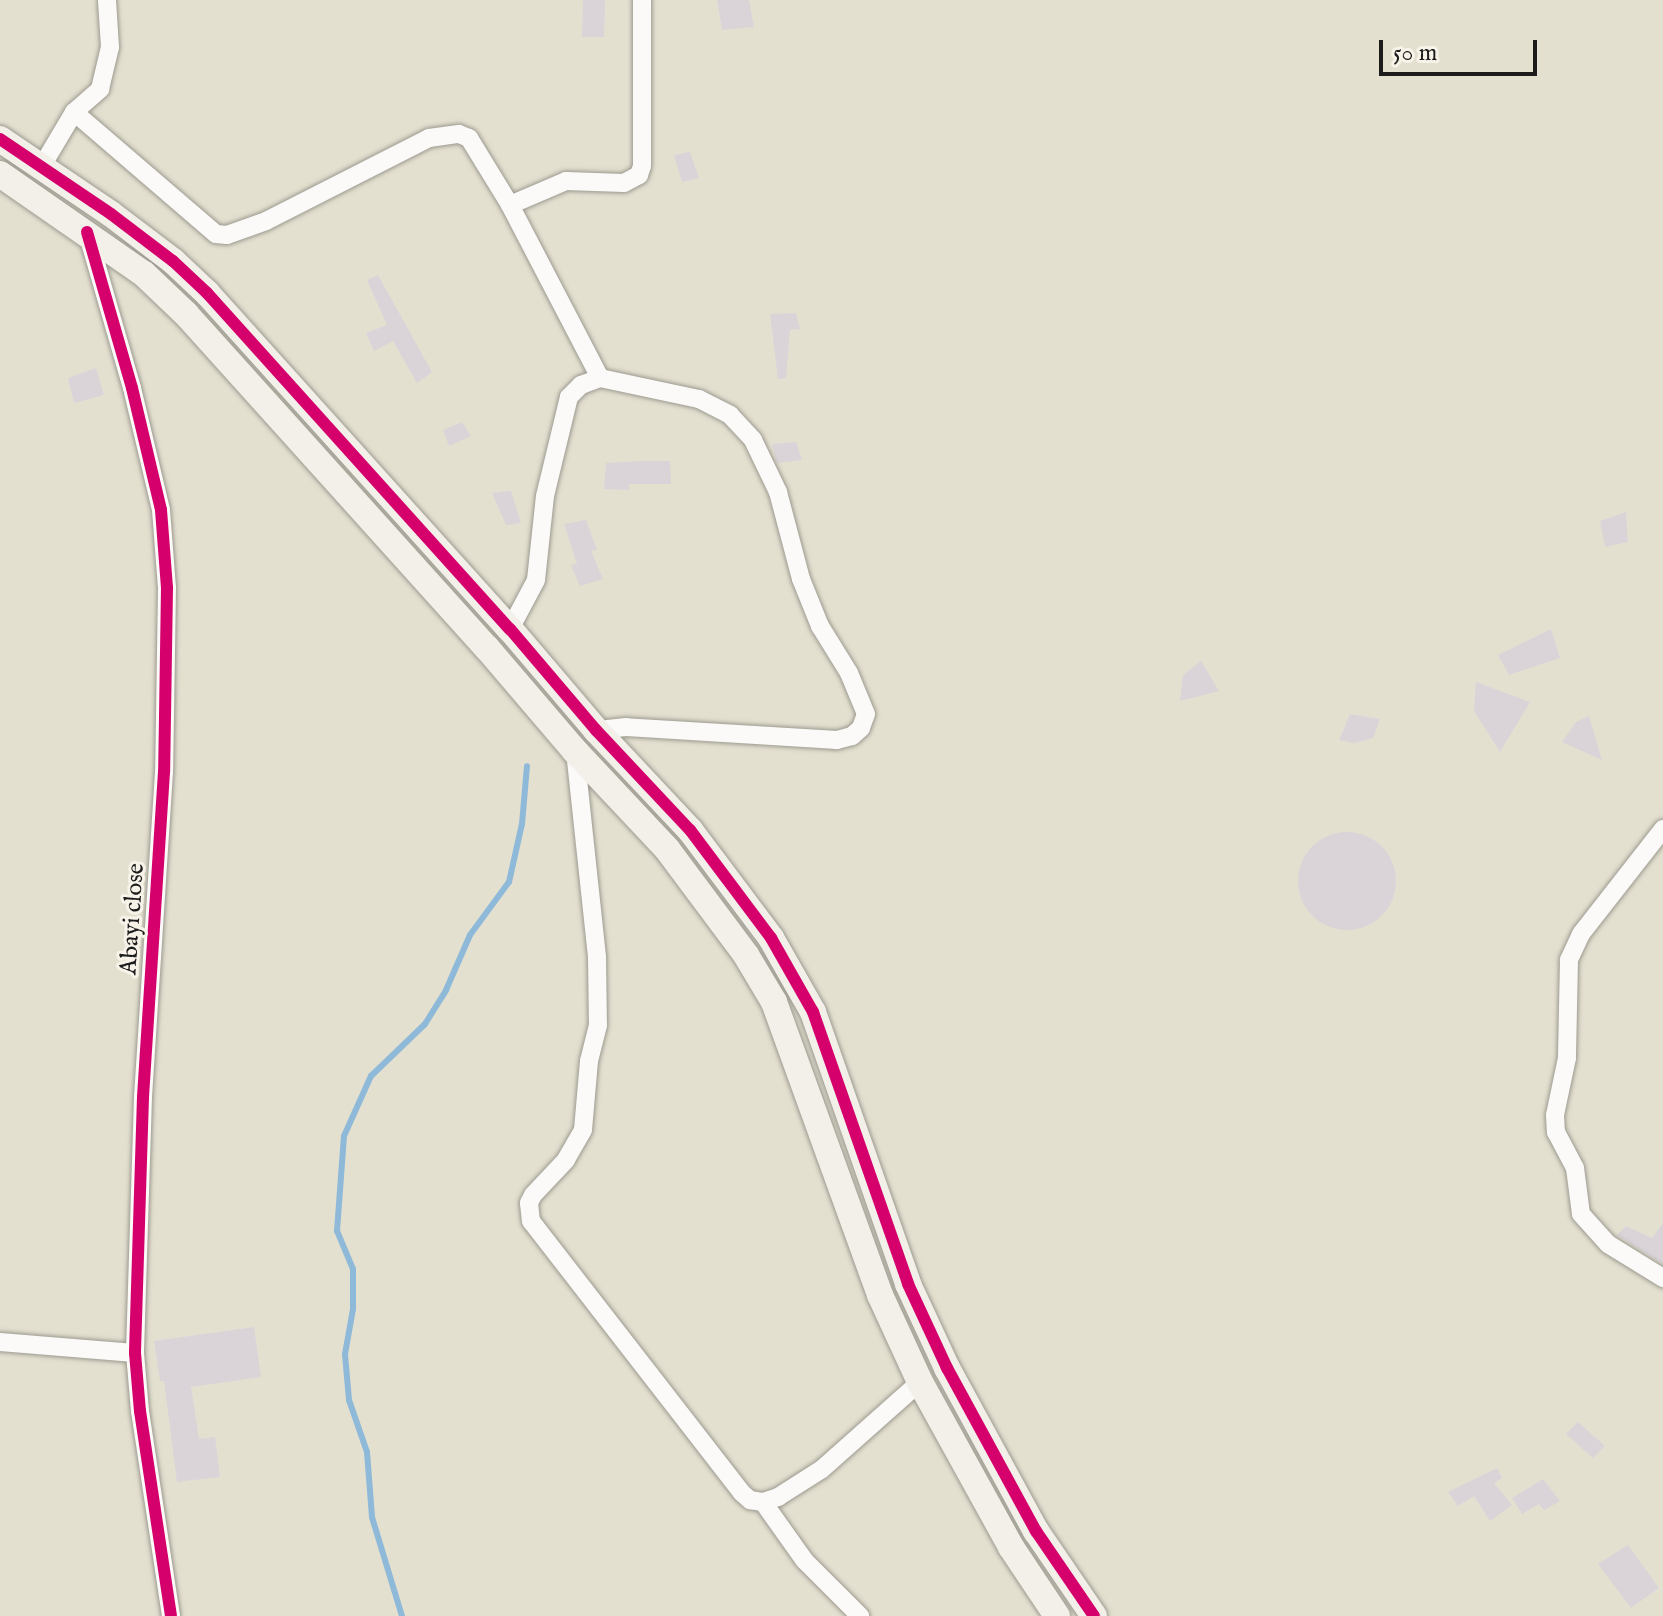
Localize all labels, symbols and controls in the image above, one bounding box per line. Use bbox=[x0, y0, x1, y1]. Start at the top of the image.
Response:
scale bar bbox=[1383, 24, 1541, 74]
text: 50 m bbox=[1393, 38, 1437, 69]
street label: Abayi close bbox=[115, 862, 151, 976]

